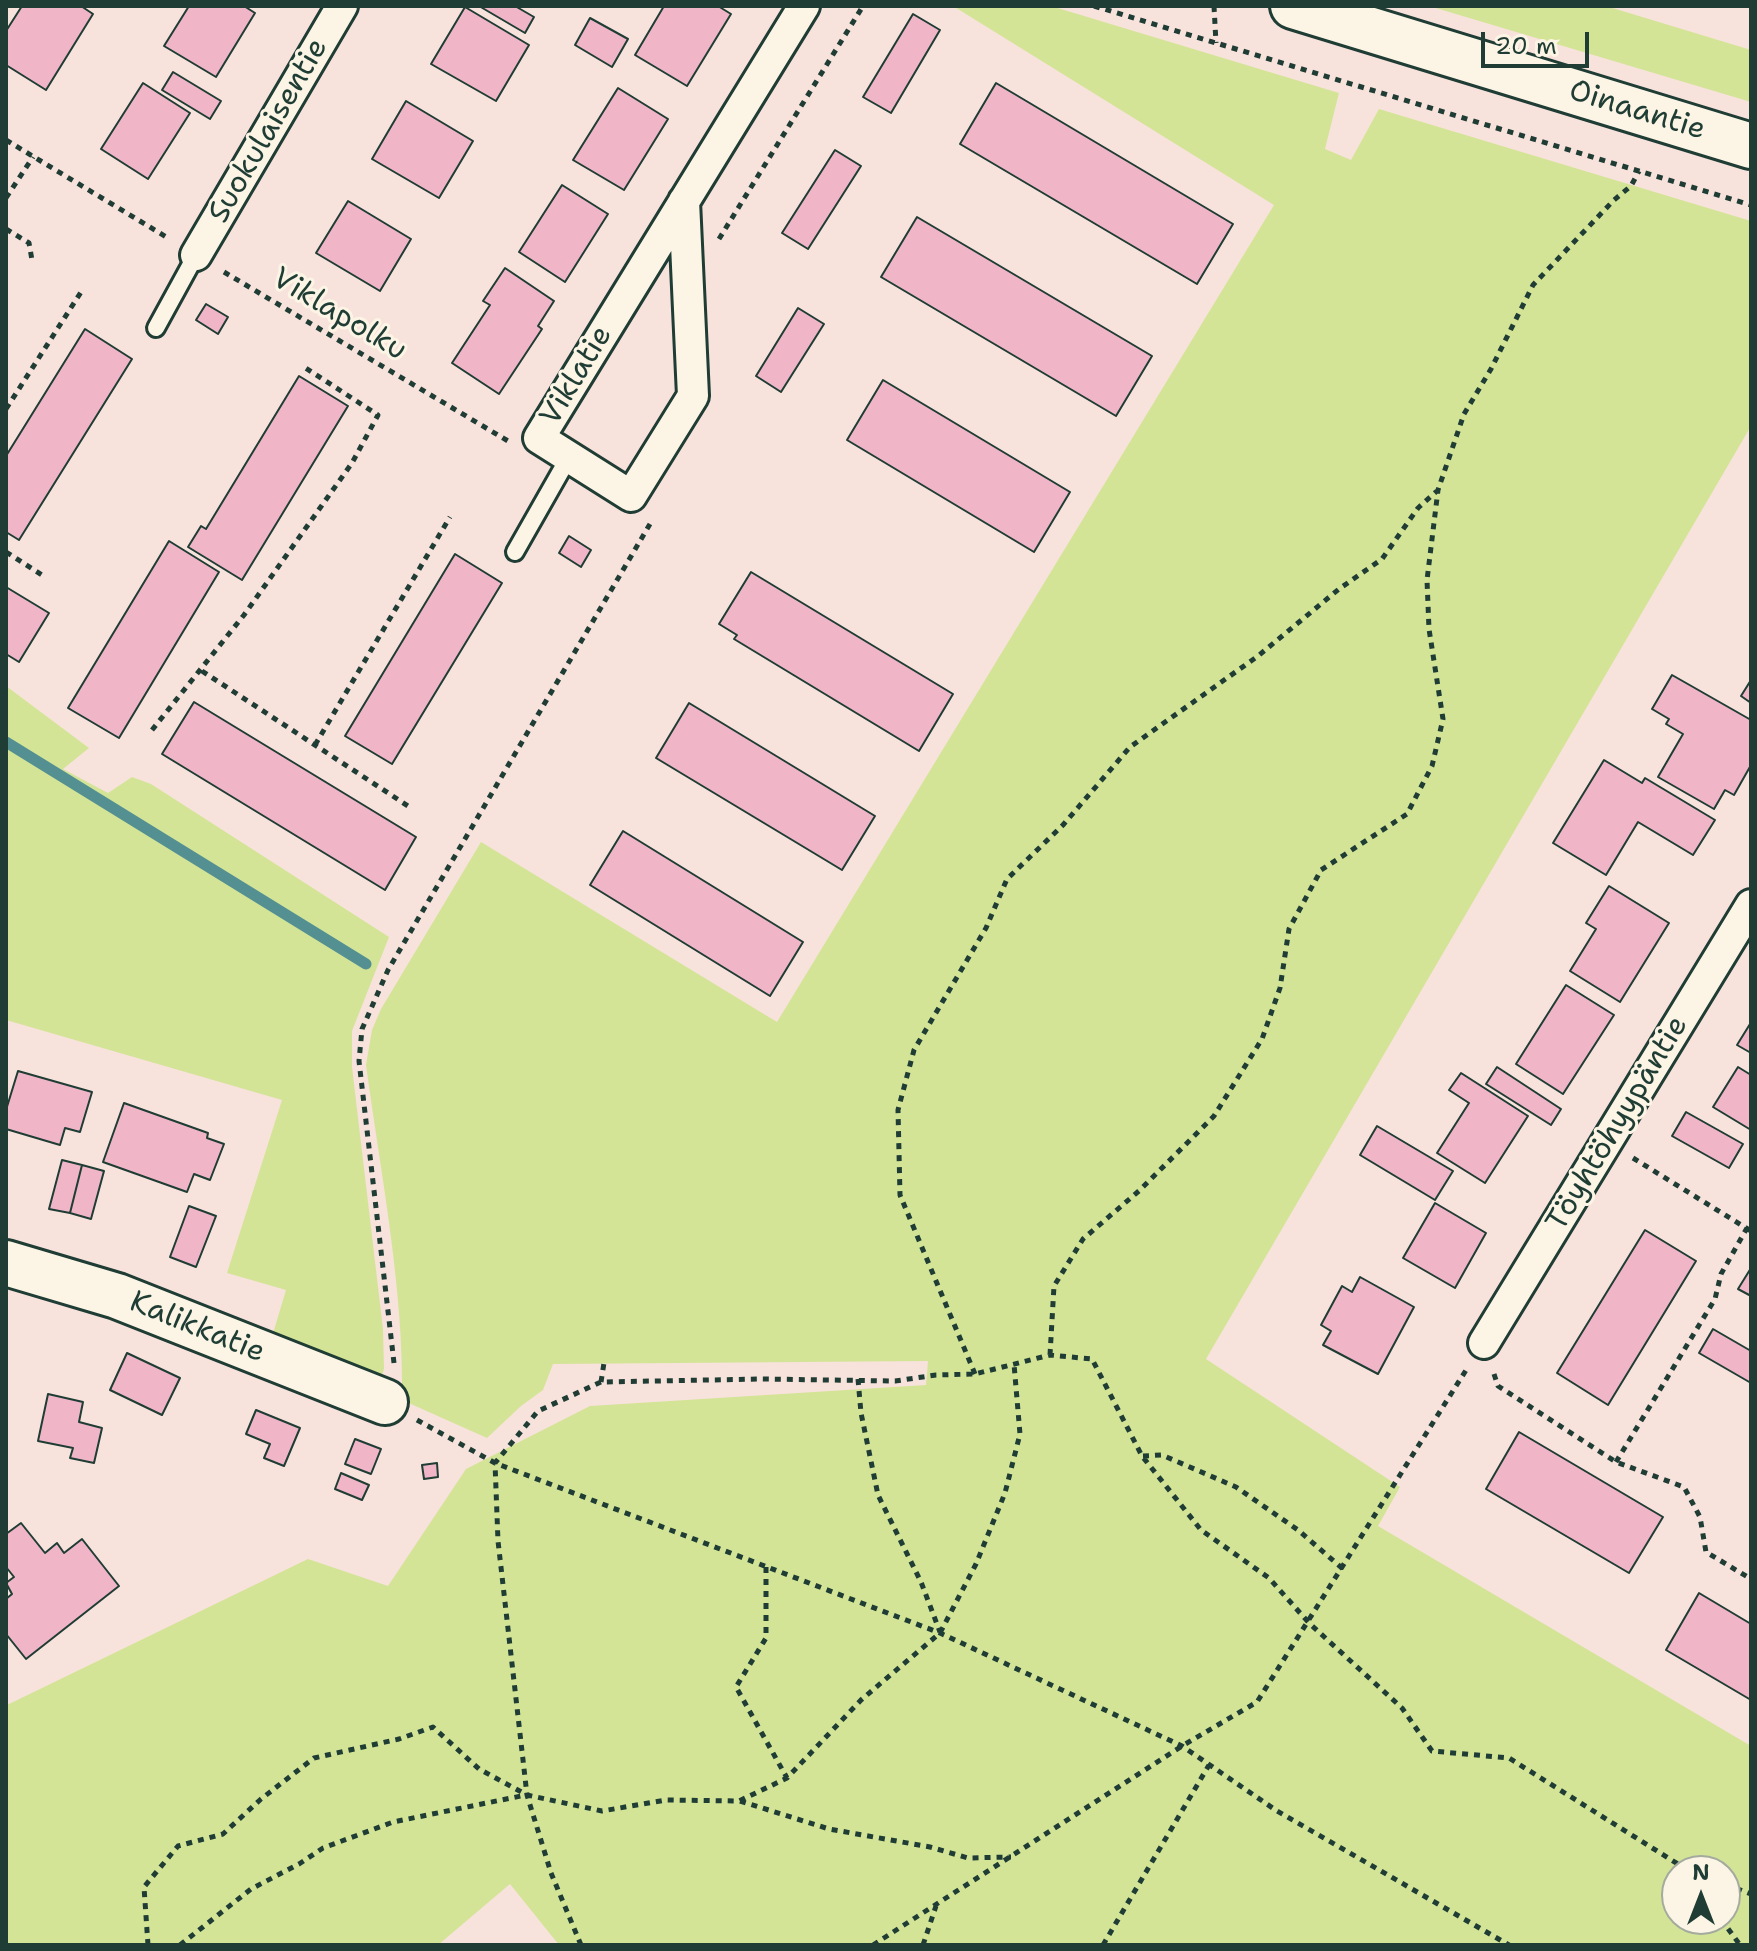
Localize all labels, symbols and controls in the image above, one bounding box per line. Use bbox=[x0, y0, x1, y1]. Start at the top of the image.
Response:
scale bar bbox=[1485, 16, 1593, 66]
text: 20 m bbox=[1495, 30, 1557, 62]
street label: Suokulaisentie bbox=[202, 32, 336, 230]
street label: Oinaantie bbox=[1564, 73, 1710, 149]
street label: Viklapolku bbox=[265, 261, 413, 369]
street label: Viklatie bbox=[533, 320, 621, 432]
street label: Töyhtöhyypäntie bbox=[1540, 1010, 1696, 1238]
street label: Kalikkatie bbox=[124, 1285, 270, 1371]
north arrow bbox=[1661, 1855, 1741, 1935]
text: N bbox=[1692, 1858, 1710, 1887]

